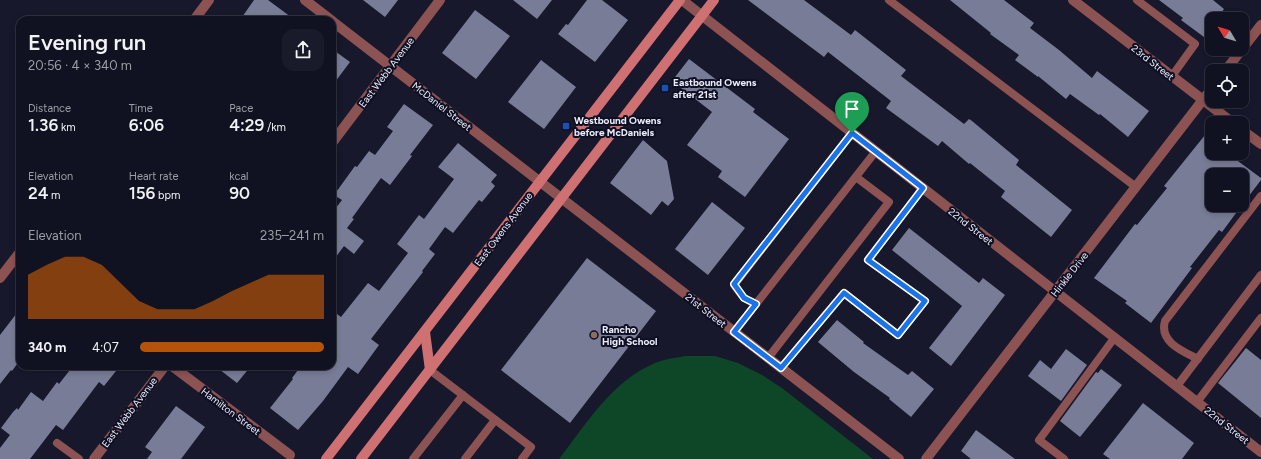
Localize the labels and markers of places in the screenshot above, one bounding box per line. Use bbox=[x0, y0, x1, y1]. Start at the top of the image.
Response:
place label: Eastbound Owens after 21st bbox=[673, 76, 757, 101]
marker: Eastbound Owens after 21st bbox=[660, 83, 670, 93]
pin bbox=[835, 92, 869, 133]
place label: Westbound Owens before McDaniels bbox=[574, 114, 661, 139]
marker: Westbound Owens before McDaniels bbox=[561, 121, 571, 131]
place label: Rancho High School bbox=[602, 323, 658, 348]
marker: Rancho High School bbox=[589, 330, 599, 340]

